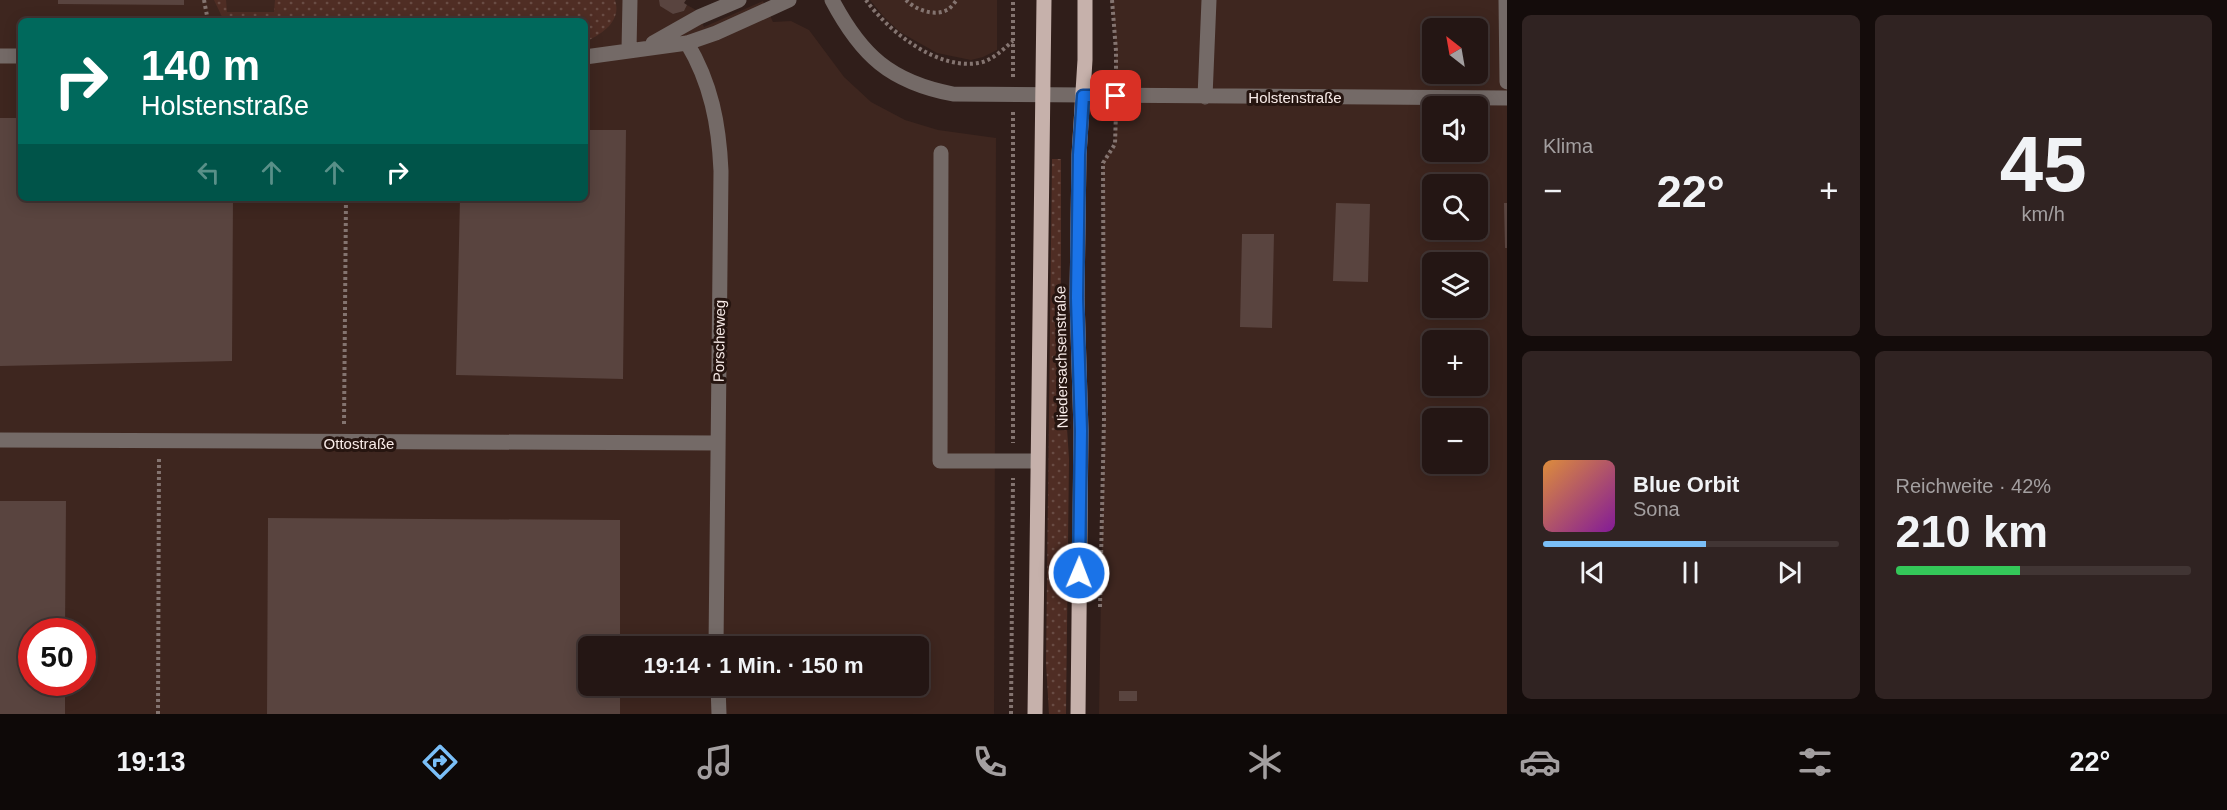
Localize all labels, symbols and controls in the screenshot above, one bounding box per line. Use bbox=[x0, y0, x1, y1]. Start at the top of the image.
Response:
north arrow bbox=[1422, 18, 1488, 84]
map controls bbox=[1422, 18, 1488, 474]
icon: right bbox=[42, 42, 120, 120]
text: 140 m bbox=[141, 42, 260, 89]
pin bbox=[1090, 70, 1141, 121]
icon: arrive bbox=[1099, 79, 1132, 112]
street label: Holstenstraße bbox=[1248, 89, 1342, 106]
text: Holstenstraße bbox=[141, 91, 309, 121]
button: sound bbox=[1422, 96, 1488, 162]
text: 45 bbox=[2000, 120, 2087, 208]
text: Klima bbox=[1543, 135, 1593, 157]
icon: left bbox=[192, 156, 225, 189]
icon: ahead bbox=[255, 156, 288, 189]
icon: ahead bbox=[318, 156, 351, 189]
icon: right bbox=[381, 156, 414, 189]
text: 22° bbox=[1657, 166, 1725, 217]
text: − bbox=[1543, 172, 1562, 209]
text: + bbox=[1819, 172, 1839, 209]
button: search bbox=[1422, 174, 1488, 240]
text: km/h bbox=[2022, 203, 2065, 225]
button: layers bbox=[1422, 252, 1488, 318]
street label: Niedersachsenstraße bbox=[1051, 286, 1071, 428]
street label: Porscheweg bbox=[710, 300, 728, 382]
button: + bbox=[1422, 330, 1488, 396]
button: − bbox=[1422, 408, 1488, 474]
street label: Ottostraße bbox=[324, 435, 394, 452]
text: Blue Orbit bbox=[1633, 472, 1739, 497]
text: Reichweite · 42% bbox=[1896, 475, 2051, 497]
text: Sona bbox=[1633, 498, 1680, 520]
text: 210 km bbox=[1896, 506, 2048, 557]
position arrow bbox=[1047, 541, 1111, 605]
icon: previous bbox=[1576, 556, 1609, 589]
icon: pause bbox=[1674, 556, 1707, 589]
icon: next bbox=[1773, 556, 1806, 589]
speed limit sign: 50 bbox=[18, 618, 96, 696]
text: 19:14 · 1 Min. · 150 m bbox=[643, 653, 864, 678]
icon: directions bbox=[419, 741, 461, 783]
icon: music bbox=[694, 741, 736, 783]
icon: phone bbox=[969, 741, 1011, 783]
icon: climate bbox=[1244, 741, 1286, 783]
icon: car bbox=[1519, 741, 1561, 783]
icon: filters bbox=[1794, 741, 1836, 783]
text: 19:13 bbox=[117, 747, 186, 777]
text: 22° bbox=[2070, 747, 2110, 777]

